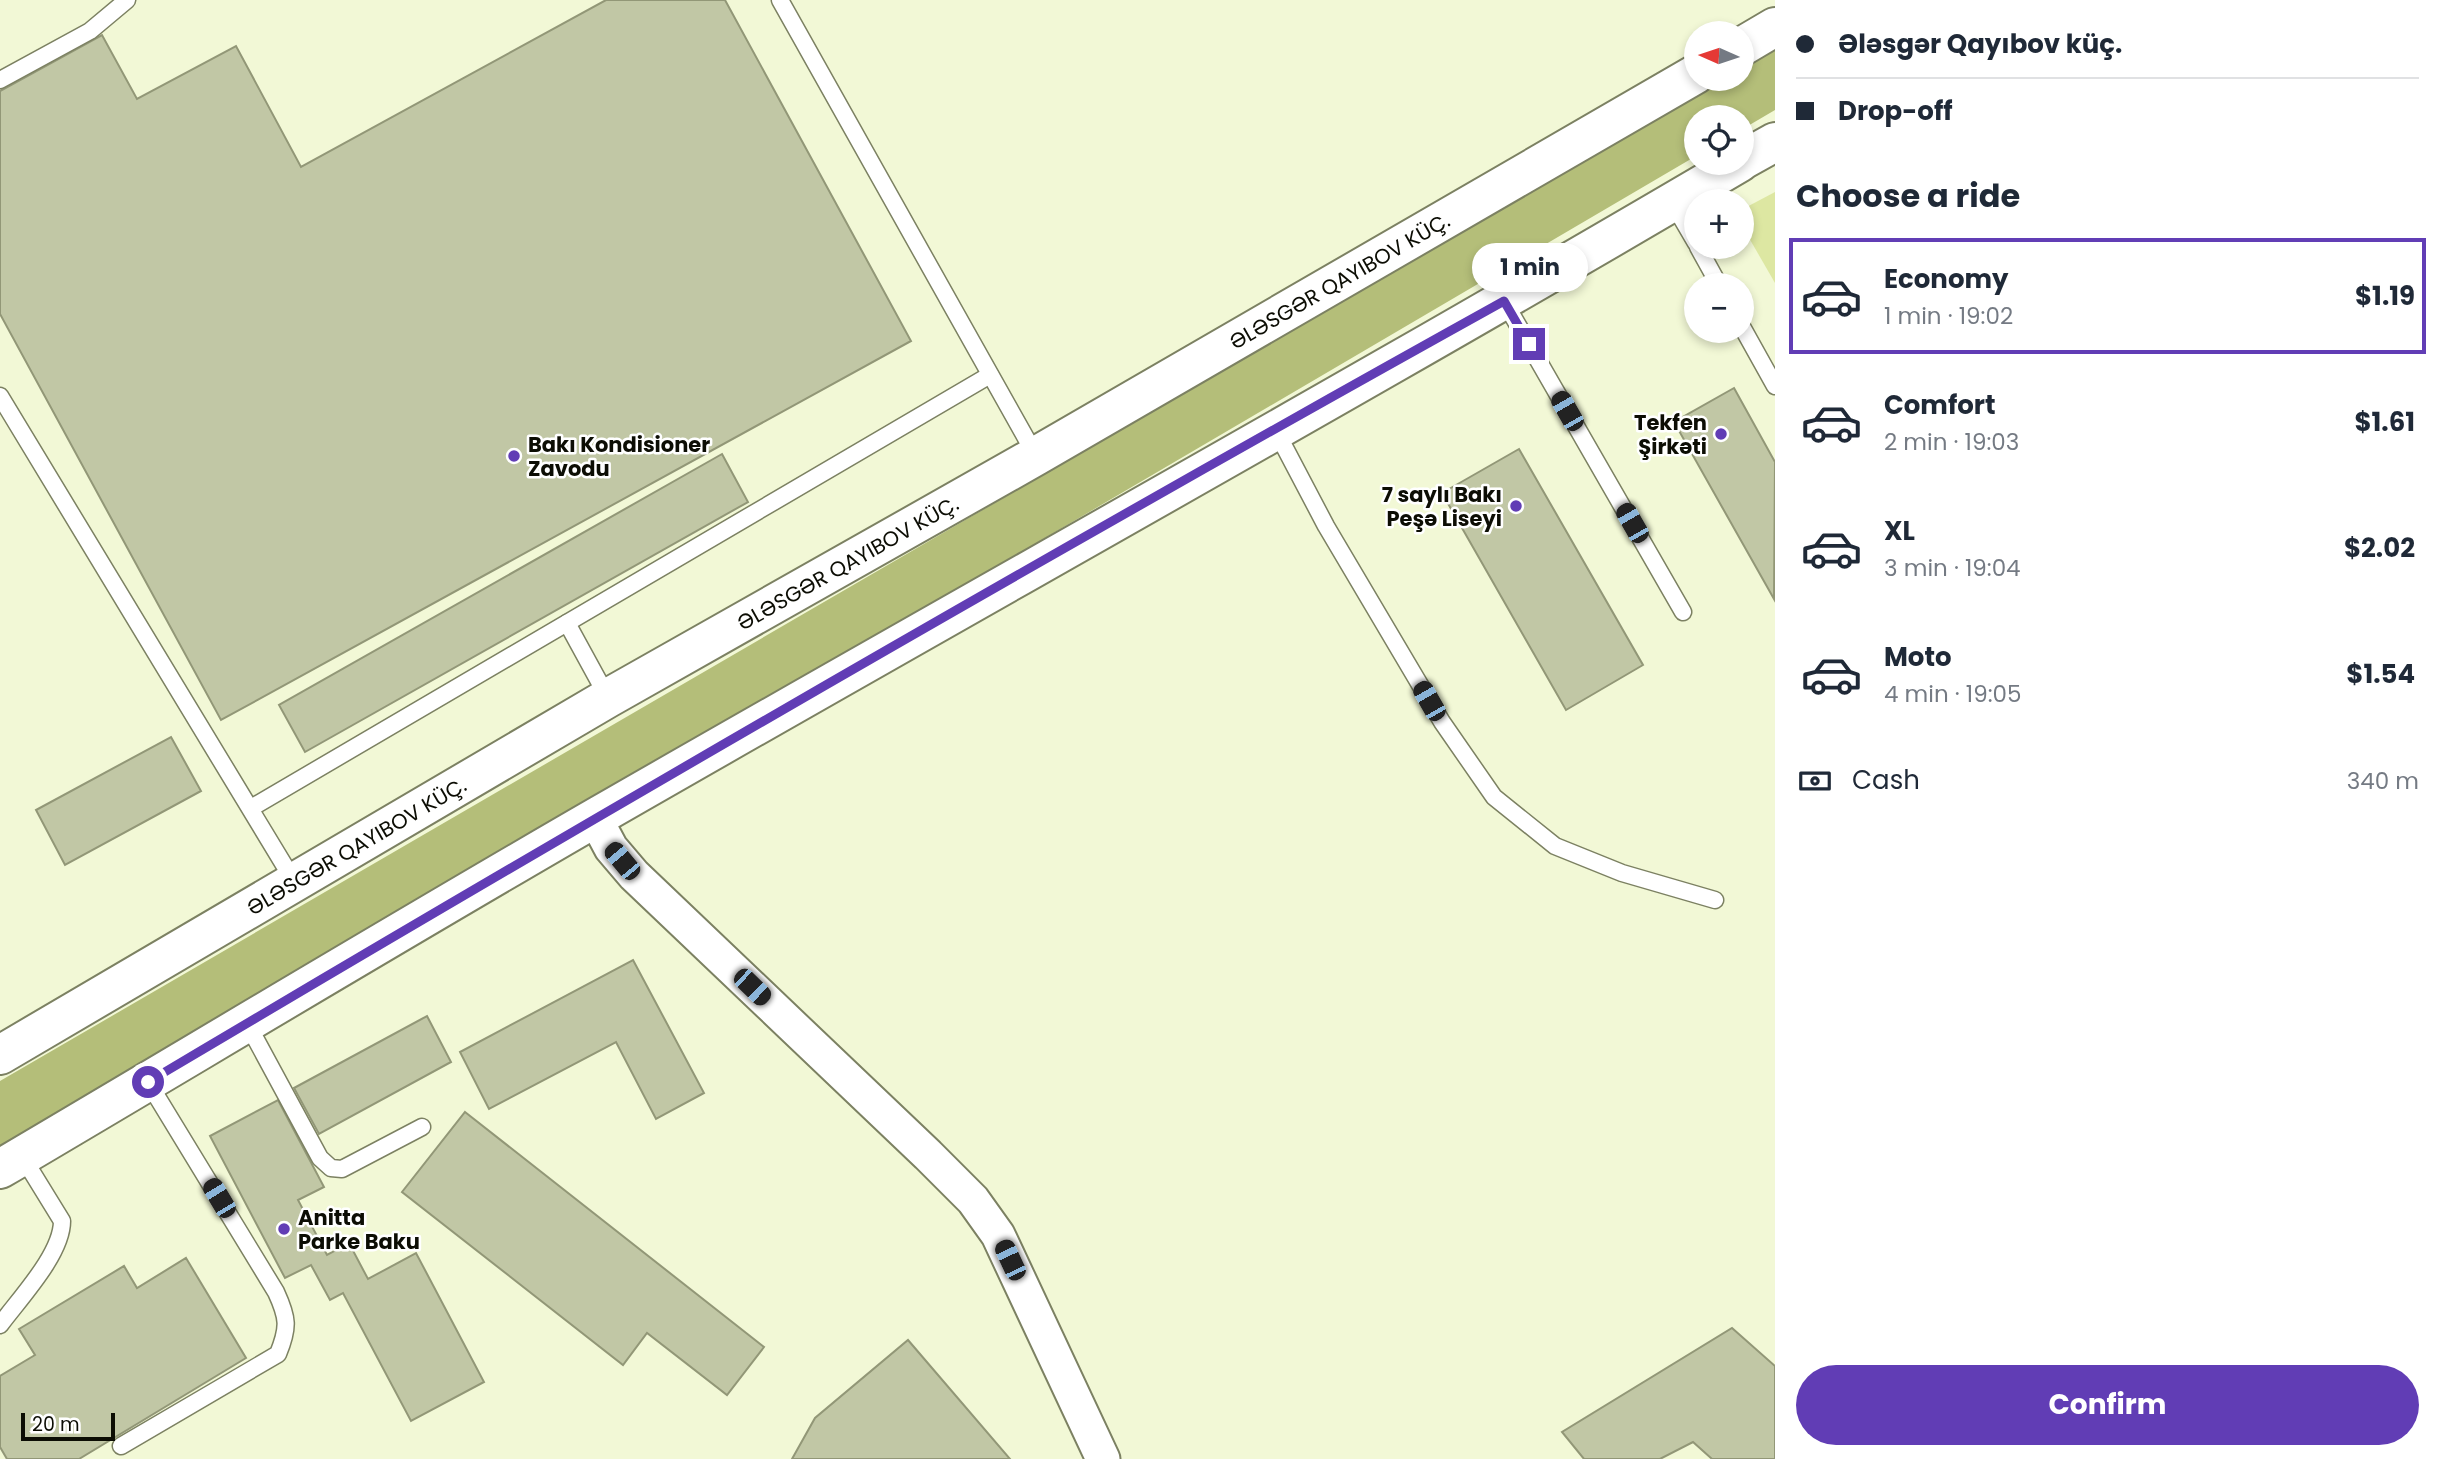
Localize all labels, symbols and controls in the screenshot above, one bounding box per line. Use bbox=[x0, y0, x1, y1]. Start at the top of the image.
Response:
north arrow bbox=[1684, 21, 1754, 91]
map controls bbox=[1684, 21, 1754, 343]
text: Ələsgər Qayıbov küç. bbox=[1838, 26, 2122, 62]
text: Drop-off bbox=[1838, 93, 1953, 129]
button: locate bbox=[1684, 105, 1754, 175]
text: Choose a ride bbox=[1796, 173, 2020, 218]
button: + bbox=[1684, 189, 1754, 259]
street label: ƏLƏSGƏR QAYIBOV KÜÇ. bbox=[1223, 205, 1455, 356]
callout: 1 min bbox=[1471, 243, 1587, 292]
text: 1 min bbox=[1500, 251, 1560, 283]
text: Economy bbox=[1884, 261, 2008, 297]
icon: car bbox=[1800, 265, 1863, 328]
button: − bbox=[1684, 273, 1754, 343]
text: $1.19 bbox=[2355, 278, 2415, 314]
text: 1 min · 19:02 bbox=[1884, 300, 2013, 332]
route end bbox=[1513, 328, 1545, 360]
text: Comfort bbox=[1884, 387, 1996, 423]
car bbox=[1548, 388, 1587, 434]
icon: car bbox=[1800, 391, 1863, 454]
text: $1.61 bbox=[2354, 404, 2415, 440]
place label: Tekfen Şirkəti bbox=[1634, 408, 1707, 461]
marker: Tekfen Şirkəti bbox=[1713, 426, 1729, 442]
text: 2 min · 19:03 bbox=[1884, 426, 2019, 458]
place label: Bakı Kondisioner Zavodu bbox=[528, 430, 710, 483]
marker: Bakı Kondisioner Zavodu bbox=[506, 448, 522, 464]
place label: 7 saylı Bakı Peşə Liseyi bbox=[1382, 480, 1502, 533]
street label: ƏLƏSGƏR QAYIBOV KÜÇ. bbox=[731, 488, 963, 637]
marker: 7 saylı Bakı Peşə Liseyi bbox=[1508, 498, 1524, 514]
car bbox=[1613, 500, 1652, 546]
text: XL bbox=[1884, 513, 1915, 549]
icon: car bbox=[1800, 517, 1863, 580]
text: $2.02 bbox=[2344, 530, 2415, 566]
text: 3 min · 19:04 bbox=[1884, 552, 2021, 584]
text: Moto bbox=[1884, 639, 1952, 675]
icon: car bbox=[1800, 643, 1863, 706]
text: $1.54 bbox=[2346, 656, 2415, 692]
car bbox=[1410, 678, 1449, 724]
text: 4 min · 19:05 bbox=[1884, 678, 2021, 710]
icon: cash bbox=[1796, 762, 1834, 800]
text: Cash bbox=[1852, 762, 1920, 798]
text: 340 m bbox=[2347, 765, 2419, 797]
street label: ƏLƏSGƏR QAYIBOV KÜÇ. bbox=[241, 770, 471, 922]
car bbox=[601, 838, 644, 884]
car bbox=[730, 965, 775, 1009]
route start bbox=[132, 1066, 164, 1098]
car bbox=[200, 1175, 239, 1221]
place label: Anitta Parke Baku bbox=[298, 1203, 420, 1256]
marker: Anitta Parke Baku bbox=[276, 1221, 292, 1237]
car bbox=[992, 1237, 1029, 1283]
button: Confirm bbox=[1796, 1365, 2419, 1445]
scale bar bbox=[21, 1410, 116, 1442]
text: 20 m bbox=[32, 1411, 80, 1438]

